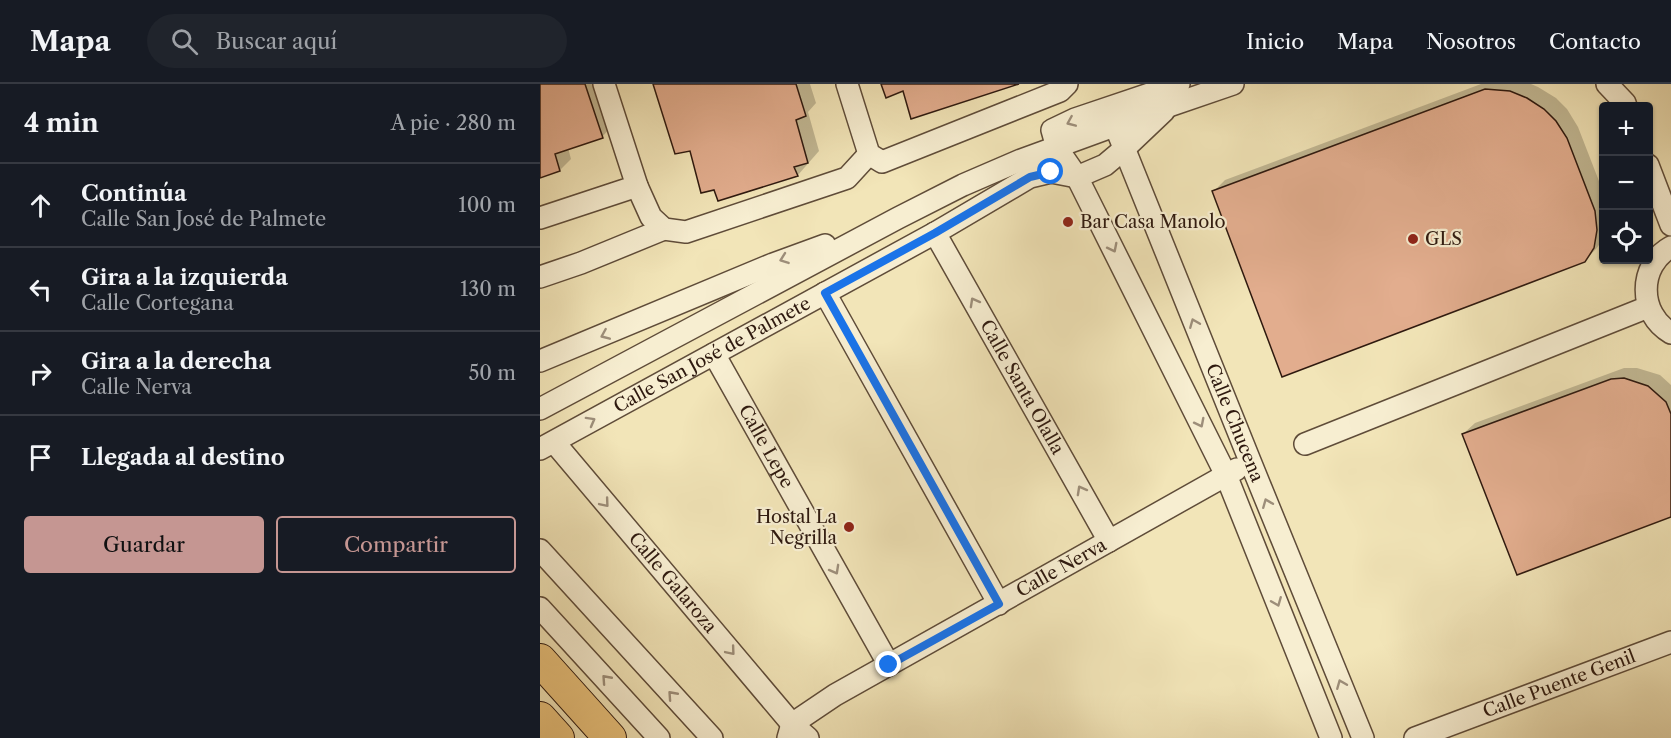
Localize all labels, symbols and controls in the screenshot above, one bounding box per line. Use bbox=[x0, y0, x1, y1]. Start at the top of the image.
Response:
search box bbox=[147, 14, 567, 68]
text: Mapa bbox=[30, 24, 111, 58]
icon: search bbox=[168, 25, 201, 58]
text: Buscar aquí bbox=[216, 28, 337, 55]
text: Inicio bbox=[1246, 29, 1304, 54]
text: Mapa bbox=[1337, 29, 1393, 54]
text: Nosotros bbox=[1426, 29, 1516, 54]
text: Contacto bbox=[1549, 29, 1641, 54]
map controls bbox=[1599, 102, 1653, 264]
button: + bbox=[1599, 102, 1653, 156]
text: 4 min bbox=[24, 107, 99, 139]
text: A pie · 280 m bbox=[391, 111, 516, 135]
one-way arrow bbox=[1066, 115, 1077, 127]
button: − bbox=[1599, 156, 1653, 210]
route start bbox=[1037, 158, 1063, 184]
text: Continúa bbox=[81, 180, 187, 207]
icon: ahead bbox=[24, 189, 57, 222]
text: 100 m bbox=[458, 193, 516, 217]
text: Calle San José de Palmete bbox=[81, 207, 326, 231]
button: locate bbox=[1599, 210, 1653, 264]
place label: Bar Casa Manolo bbox=[1080, 211, 1226, 233]
marker: Bar Casa Manolo bbox=[1061, 215, 1075, 229]
place label: GLS bbox=[1425, 228, 1462, 250]
marker: GLS bbox=[1406, 232, 1420, 246]
one-way arrow bbox=[1105, 242, 1117, 253]
one-way arrow bbox=[779, 252, 790, 265]
text: Gira a la izquierda bbox=[81, 264, 288, 291]
icon: left bbox=[24, 273, 57, 306]
text: 130 m bbox=[460, 277, 516, 301]
text: Calle Cortegana bbox=[81, 291, 234, 315]
street label: Calle San José de Palmete bbox=[610, 292, 814, 418]
one-way arrow bbox=[970, 298, 981, 308]
street label: Calle Santa Olalla bbox=[975, 316, 1069, 459]
one-way arrow bbox=[1189, 318, 1201, 329]
one-way arrow bbox=[600, 328, 611, 340]
text: Gira a la derecha bbox=[81, 348, 271, 375]
icon: right bbox=[24, 357, 57, 390]
street label: Calle Chucena bbox=[1201, 360, 1269, 486]
text: 50 m bbox=[469, 361, 516, 385]
text: Calle Nerva bbox=[81, 375, 192, 399]
street label: Calle Lepe bbox=[734, 401, 798, 492]
one-way arrow bbox=[1192, 416, 1204, 427]
one-way arrow bbox=[585, 417, 595, 428]
icon: arrive bbox=[24, 441, 57, 474]
text: Llegada al destino bbox=[81, 444, 285, 471]
one-way arrow bbox=[1076, 486, 1088, 496]
one-way arrow bbox=[598, 496, 609, 507]
one-way arrow bbox=[1262, 499, 1274, 510]
place label: Hostal La Negrilla bbox=[756, 506, 838, 549]
button: Guardar bbox=[24, 516, 264, 573]
button: Compartir bbox=[276, 516, 516, 573]
marker: Hostal La Negrilla bbox=[842, 520, 856, 534]
street label: Calle Galaroza bbox=[624, 528, 722, 638]
street label: Calle Nerva bbox=[1012, 533, 1111, 602]
one-way arrow bbox=[828, 563, 840, 574]
one-way arrow bbox=[1270, 596, 1282, 607]
one-way arrow bbox=[724, 645, 735, 656]
street label: Calle Puente Genil bbox=[1480, 645, 1639, 723]
route end bbox=[875, 651, 901, 677]
one-way arrow bbox=[602, 676, 613, 687]
one-way arrow bbox=[1336, 679, 1348, 690]
one-way arrow bbox=[669, 691, 680, 702]

